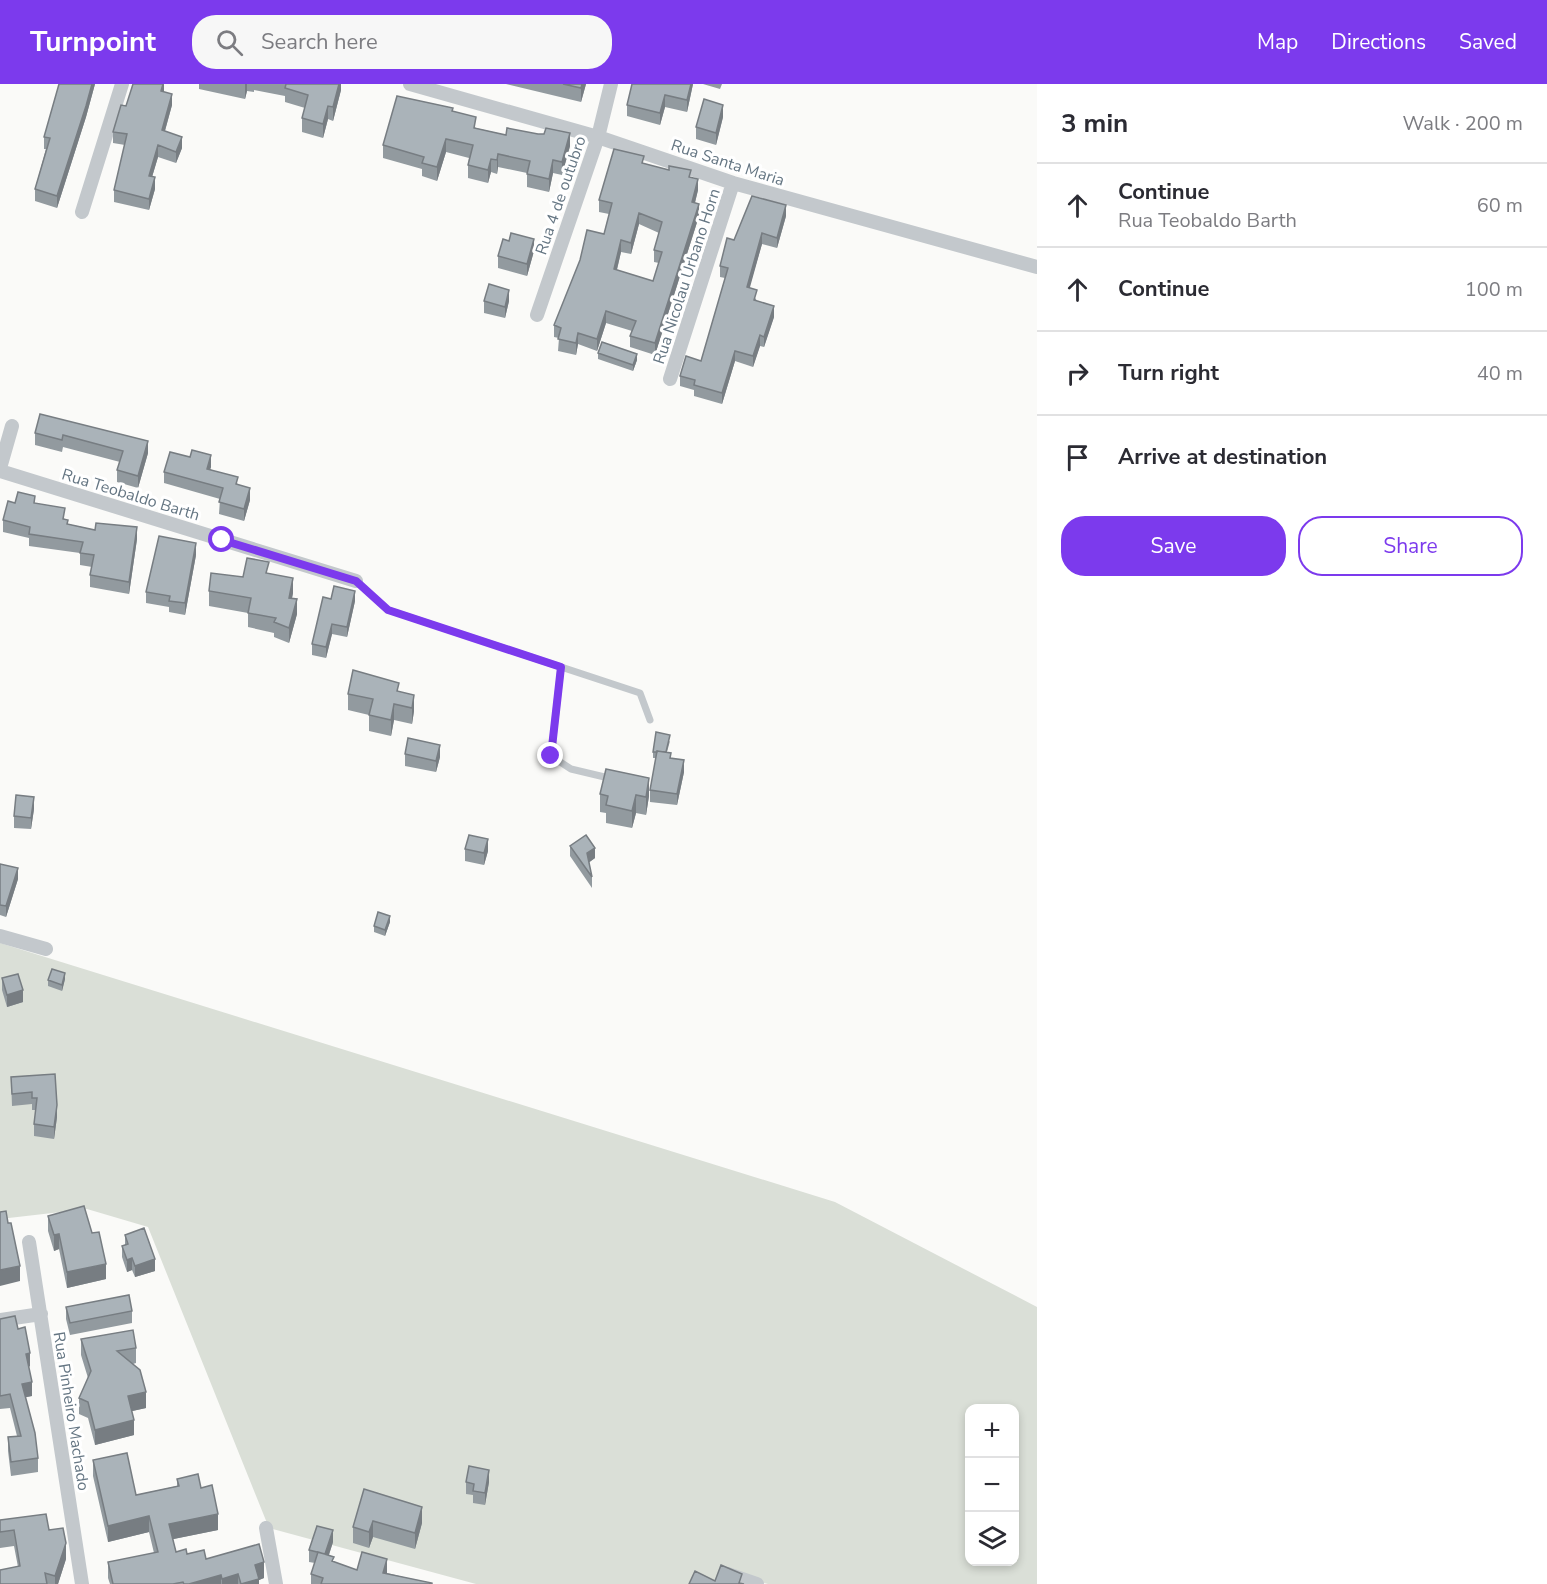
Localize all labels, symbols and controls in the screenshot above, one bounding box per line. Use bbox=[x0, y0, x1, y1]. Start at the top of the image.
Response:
search box bbox=[192, 15, 612, 69]
text: Turnpoint bbox=[30, 23, 156, 61]
icon: search bbox=[213, 26, 246, 59]
text: Search here bbox=[261, 27, 378, 57]
text: Map bbox=[1257, 28, 1298, 56]
text: Directions bbox=[1331, 28, 1426, 56]
text: Saved bbox=[1459, 28, 1517, 56]
text: 3 min bbox=[1061, 106, 1128, 141]
text: Walk · 200 m bbox=[1403, 110, 1523, 137]
street label: Rua 4 de outubro bbox=[530, 133, 592, 258]
street label: Rua Santa Maria bbox=[668, 134, 787, 192]
text: Continue bbox=[1118, 177, 1209, 207]
street label: Rua Nicolau Urbano Horn bbox=[648, 186, 726, 367]
icon: ahead bbox=[1061, 189, 1094, 222]
text: 60 m bbox=[1477, 192, 1523, 219]
text: Rua Teobaldo Barth bbox=[1118, 207, 1297, 234]
icon: ahead bbox=[1061, 273, 1094, 306]
text: Continue bbox=[1118, 274, 1209, 304]
text: 100 m bbox=[1465, 276, 1523, 303]
icon: right bbox=[1061, 357, 1094, 390]
text: Turn right bbox=[1118, 358, 1219, 388]
text: 40 m bbox=[1477, 360, 1523, 387]
icon: arrive bbox=[1061, 441, 1094, 474]
text: Arrive at destination bbox=[1118, 442, 1327, 472]
street label: Rua Teobaldo Barth bbox=[59, 464, 202, 526]
button: Save bbox=[1061, 516, 1286, 576]
button: Share bbox=[1298, 516, 1523, 576]
route start bbox=[208, 526, 234, 552]
route end bbox=[537, 742, 563, 768]
street label: Rua Pinheiro Machado bbox=[48, 1330, 94, 1492]
map controls bbox=[965, 1404, 1019, 1566]
button: + bbox=[965, 1404, 1019, 1458]
button: − bbox=[965, 1458, 1019, 1512]
button: layers bbox=[965, 1512, 1019, 1566]

